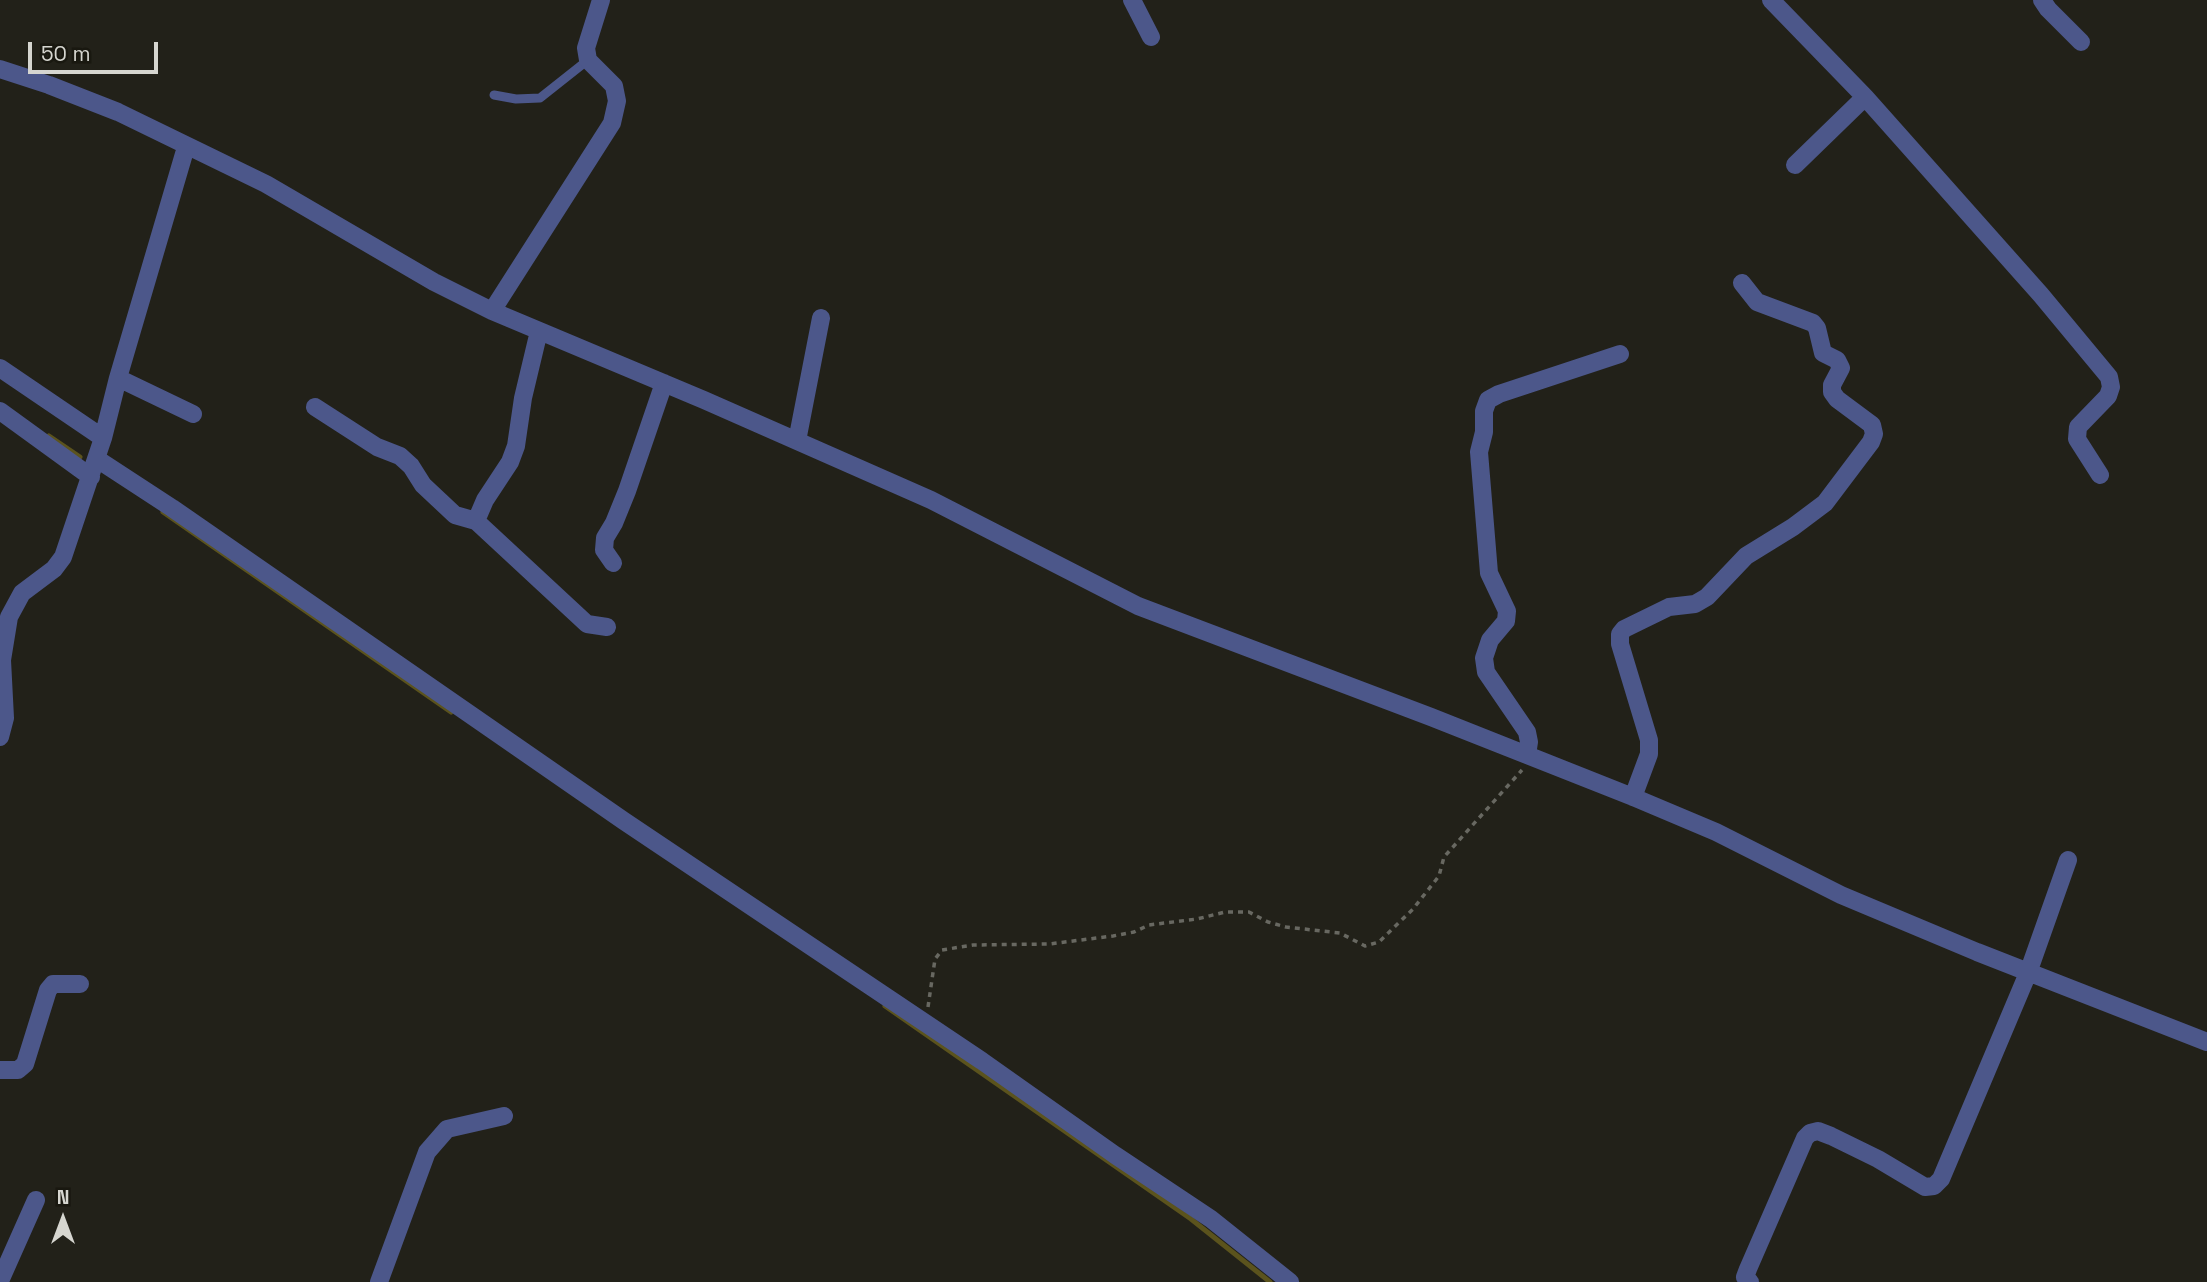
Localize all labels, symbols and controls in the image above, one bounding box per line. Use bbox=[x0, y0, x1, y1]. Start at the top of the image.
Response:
scale bar bbox=[32, 28, 161, 72]
text: 50 m bbox=[41, 40, 91, 67]
north arrow bbox=[28, 1184, 98, 1254]
text: N bbox=[57, 1185, 69, 1210]

